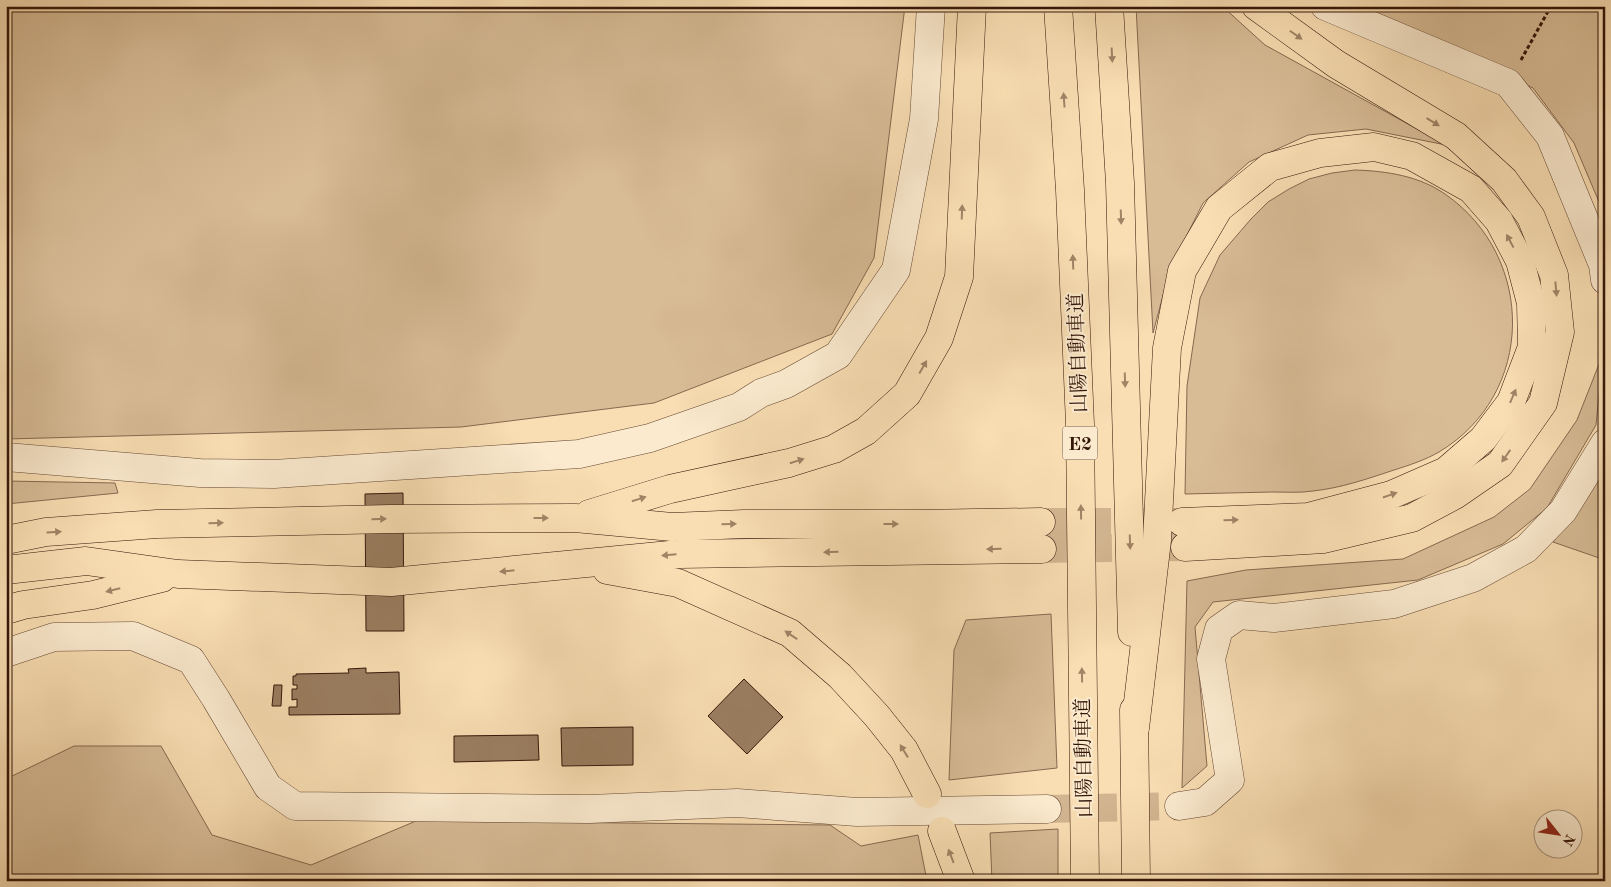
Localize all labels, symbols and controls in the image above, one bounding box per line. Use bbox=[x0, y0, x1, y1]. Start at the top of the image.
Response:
one-way arrow bbox=[1289, 30, 1302, 40]
one-way arrow bbox=[1109, 47, 1117, 63]
one-way arrow bbox=[1059, 92, 1067, 108]
one-way arrow bbox=[1426, 118, 1439, 127]
one-way arrow bbox=[958, 204, 966, 220]
one-way arrow bbox=[1117, 209, 1125, 225]
one-way arrow bbox=[1506, 234, 1514, 248]
one-way arrow bbox=[1069, 254, 1077, 270]
one-way arrow bbox=[1552, 282, 1560, 298]
street label: 山陽自動車道 bbox=[1065, 293, 1091, 413]
one-way arrow bbox=[918, 360, 927, 373]
one-way arrow bbox=[1122, 372, 1130, 388]
one-way arrow bbox=[1510, 389, 1518, 403]
road number: E2 bbox=[1062, 426, 1098, 459]
one-way arrow bbox=[1501, 449, 1511, 462]
one-way arrow bbox=[789, 457, 804, 464]
one-way arrow bbox=[1383, 491, 1398, 499]
one-way arrow bbox=[631, 494, 646, 502]
one-way arrow bbox=[1076, 504, 1084, 520]
one-way arrow bbox=[534, 514, 550, 522]
one-way arrow bbox=[371, 515, 387, 523]
one-way arrow bbox=[1223, 515, 1239, 523]
one-way arrow bbox=[209, 519, 225, 527]
one-way arrow bbox=[721, 520, 737, 528]
one-way arrow bbox=[883, 520, 899, 528]
one-way arrow bbox=[46, 527, 62, 535]
one-way arrow bbox=[1126, 534, 1134, 550]
one-way arrow bbox=[985, 545, 1001, 553]
one-way arrow bbox=[823, 548, 839, 556]
one-way arrow bbox=[660, 551, 676, 559]
one-way arrow bbox=[499, 567, 515, 575]
one-way arrow bbox=[106, 586, 121, 594]
one-way arrow bbox=[784, 631, 798, 640]
one-way arrow bbox=[1078, 666, 1086, 682]
street label: 山陽自動車道 bbox=[1072, 698, 1096, 818]
one-way arrow bbox=[899, 744, 909, 758]
north arrow bbox=[1534, 810, 1584, 860]
text: N bbox=[1560, 832, 1577, 848]
one-way arrow bbox=[947, 848, 955, 863]

